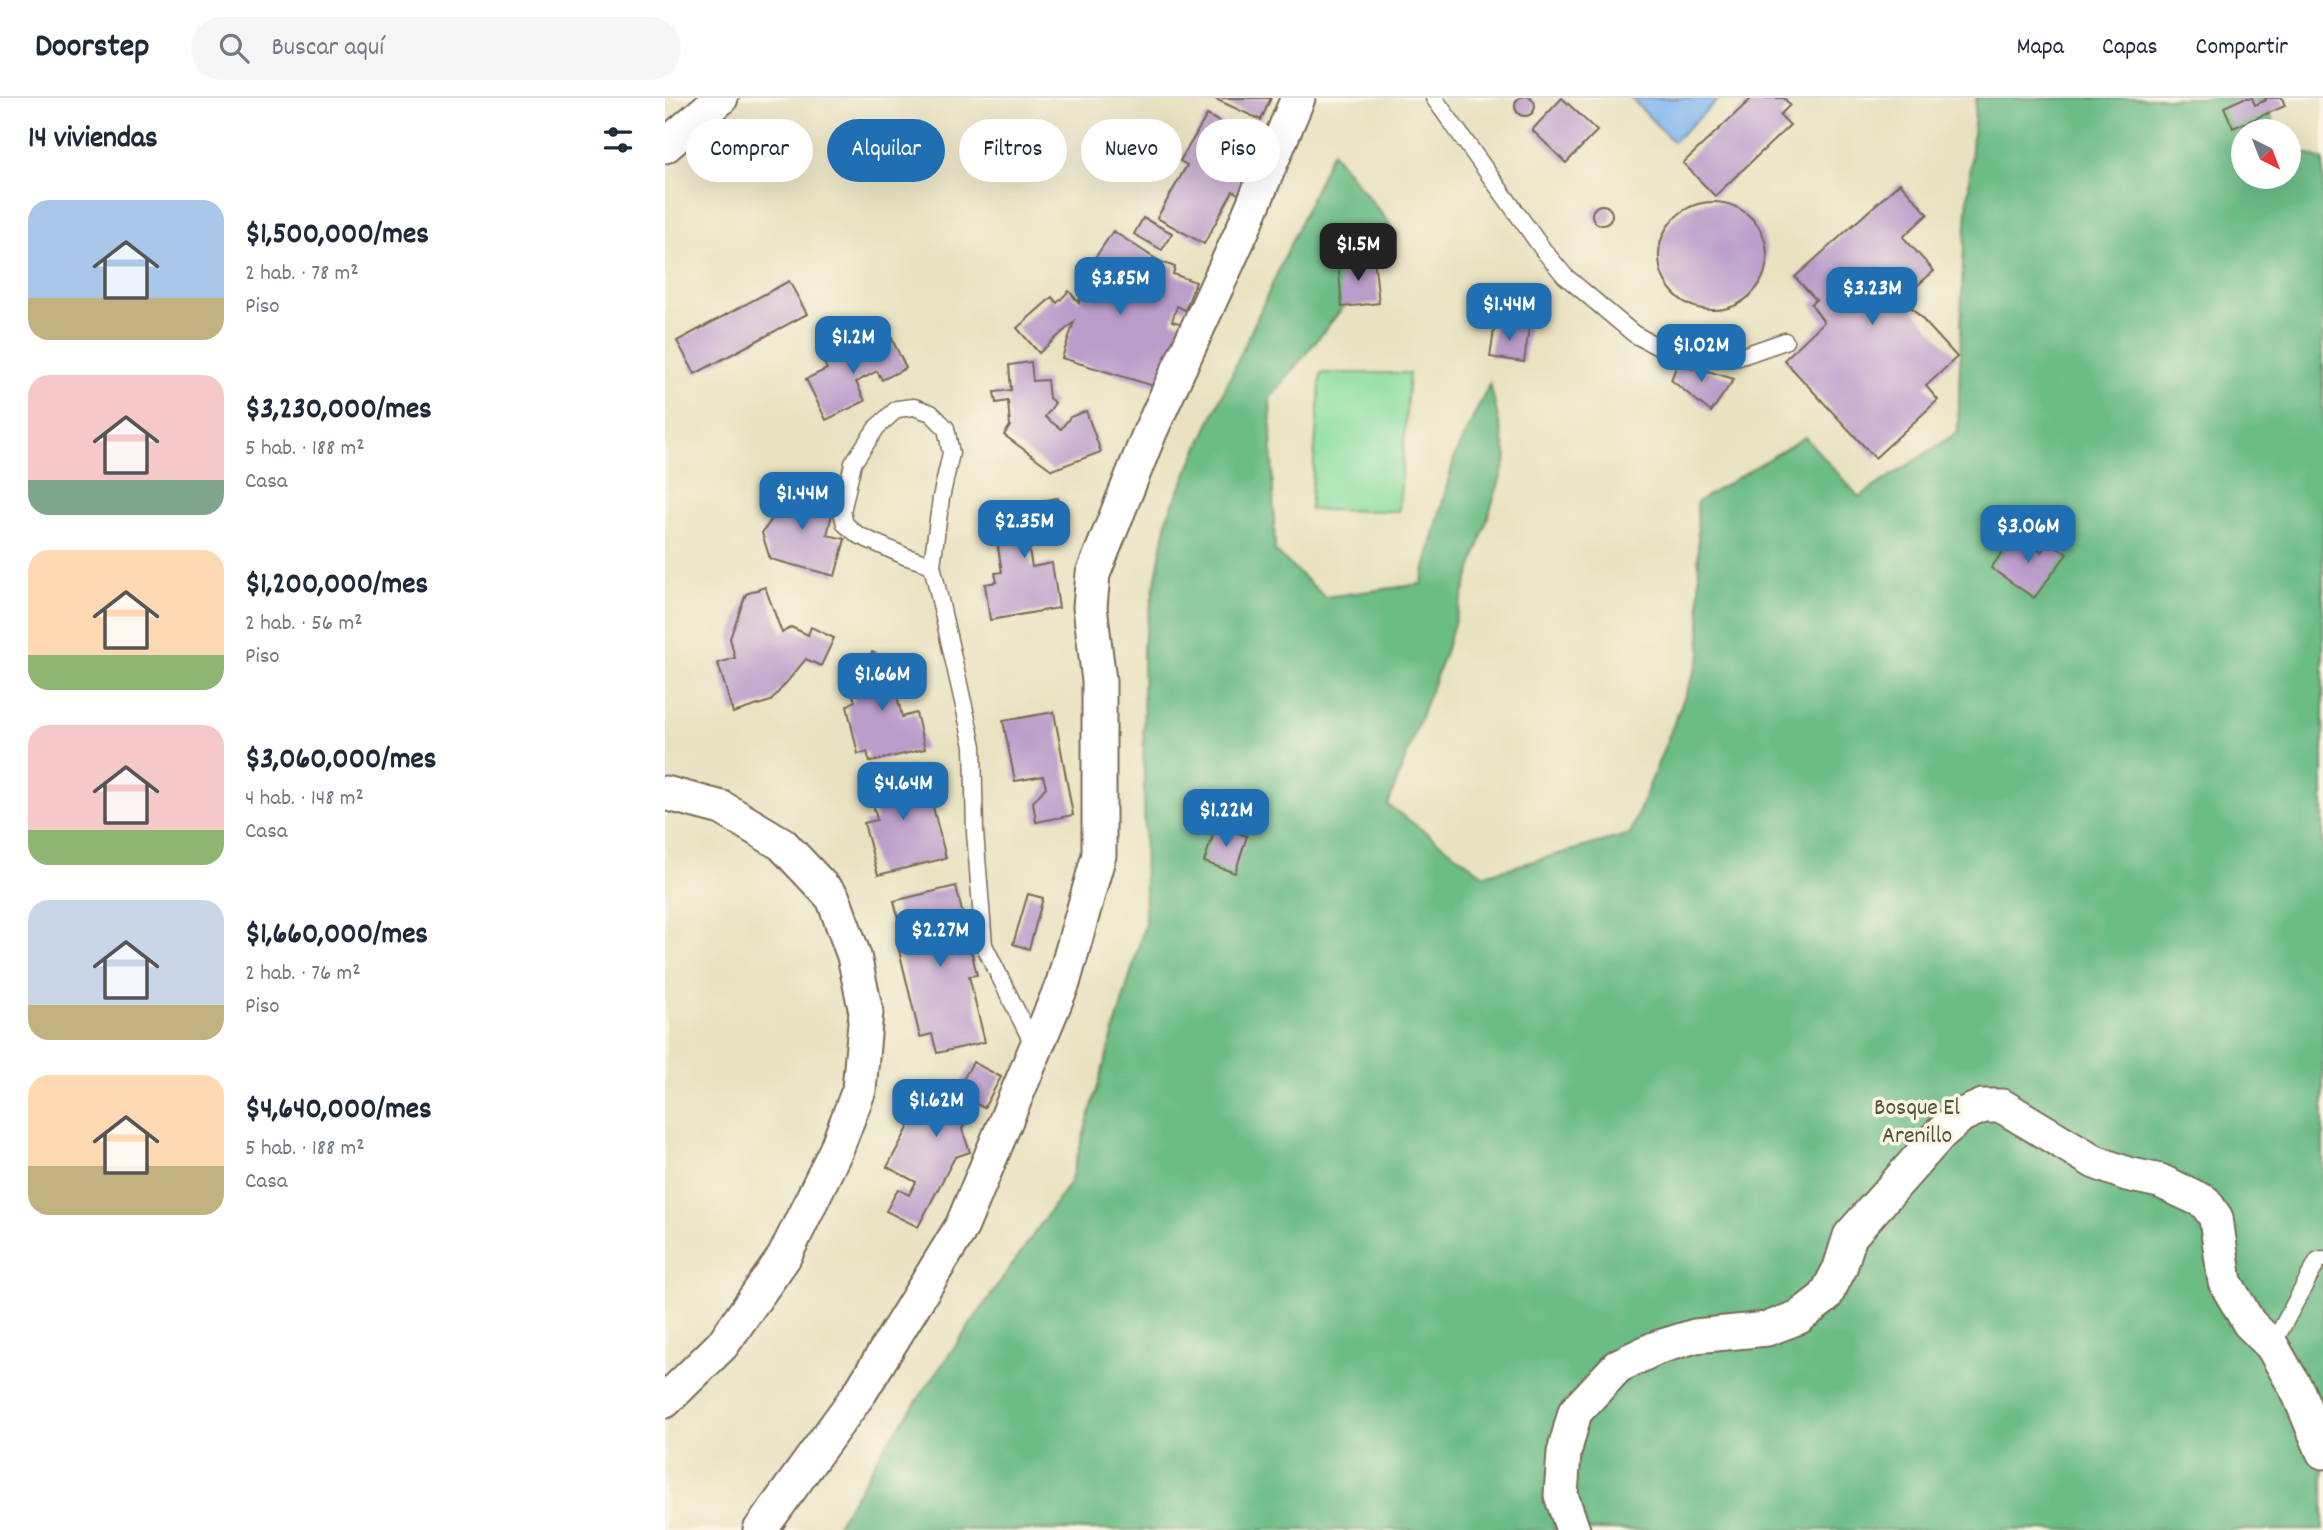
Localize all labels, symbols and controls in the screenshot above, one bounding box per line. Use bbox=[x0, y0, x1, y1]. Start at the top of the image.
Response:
search box bbox=[191, 17, 681, 80]
text: Doorstep bbox=[35, 25, 149, 72]
icon: search bbox=[215, 29, 253, 67]
text: Buscar aquí bbox=[271, 30, 384, 67]
text: Mapa bbox=[2016, 31, 2064, 65]
text: Capas bbox=[2102, 31, 2158, 65]
text: Compartir bbox=[2196, 31, 2288, 65]
text: 14 viviendas bbox=[28, 119, 158, 162]
chip: Comprar bbox=[686, 119, 813, 182]
chip: Alquilar bbox=[827, 119, 945, 182]
chip: Filtros bbox=[959, 119, 1067, 182]
chip: Nuevo bbox=[1081, 119, 1182, 182]
chip: Piso bbox=[1196, 119, 1280, 182]
north arrow bbox=[2231, 119, 2301, 189]
map controls bbox=[2231, 119, 2301, 189]
icon: filters bbox=[599, 121, 637, 159]
text: $1,500,000/mes bbox=[245, 215, 429, 258]
pin: $1.5M bbox=[1309, 223, 1407, 283]
icon: home bbox=[84, 228, 168, 312]
text: $1.5M bbox=[1336, 229, 1380, 262]
text: 2 hab. · 78 m² bbox=[245, 258, 359, 291]
pin: $3.85M bbox=[1063, 258, 1177, 317]
text: $3.85M bbox=[1090, 263, 1150, 296]
pin: $3.23M bbox=[1815, 268, 1929, 327]
text: $3.23M bbox=[1842, 273, 1902, 306]
pin: $1.44M bbox=[1452, 284, 1566, 343]
text: $1.44M bbox=[1482, 289, 1536, 322]
text: Piso bbox=[245, 291, 280, 324]
pin: $1.2M bbox=[804, 316, 902, 376]
text: $1.2M bbox=[831, 322, 875, 355]
pin: $1.02M bbox=[1644, 324, 1758, 384]
text: $1.02M bbox=[1673, 330, 1729, 363]
text: $3,230,000/mes bbox=[245, 390, 432, 433]
icon: home bbox=[84, 403, 168, 487]
text: 5 hab. · 188 m² bbox=[245, 433, 365, 466]
text: Casa bbox=[245, 466, 288, 499]
pin: $1.44M bbox=[745, 472, 859, 532]
text: $1.44M bbox=[775, 478, 829, 511]
pin: $2.35M bbox=[967, 500, 1081, 560]
pin: $3.06M bbox=[1971, 505, 2085, 565]
text: $2.35M bbox=[994, 506, 1054, 539]
text: $3.06M bbox=[1997, 511, 2059, 544]
text: $1,200,000/mes bbox=[245, 565, 428, 608]
icon: home bbox=[84, 578, 168, 662]
text: 2 hab. · 56 m² bbox=[245, 608, 363, 641]
text: Piso bbox=[245, 641, 280, 674]
pin: $1.66M bbox=[825, 654, 939, 713]
text: $1.66M bbox=[854, 659, 910, 692]
text: $3,060,000/mes bbox=[245, 740, 436, 783]
icon: home bbox=[84, 753, 168, 837]
pin: $4.64M bbox=[846, 762, 960, 822]
text: $4.64M bbox=[873, 768, 933, 801]
text: 4 hab. · 148 m² bbox=[245, 783, 364, 816]
pin: $1.22M bbox=[1169, 790, 1283, 849]
text: $1.22M bbox=[1199, 795, 1253, 828]
text: Casa bbox=[245, 816, 288, 849]
pin: $2.27M bbox=[883, 910, 997, 969]
text: $1,660,000/mes bbox=[245, 915, 428, 958]
text: $2.27M bbox=[911, 915, 969, 948]
icon: home bbox=[84, 928, 168, 1012]
text: 2 hab. · 76 m² bbox=[245, 958, 361, 991]
text: Piso bbox=[245, 991, 280, 1024]
pin: $1.62M bbox=[879, 1080, 993, 1139]
text: $1.62M bbox=[908, 1085, 964, 1118]
text: $4,640,000/mes bbox=[245, 1090, 432, 1133]
park label: Bosque El Arenillo bbox=[1874, 1092, 1960, 1154]
icon: home bbox=[84, 1103, 168, 1187]
text: 5 hab. · 188 m² bbox=[245, 1133, 365, 1166]
text: Casa bbox=[245, 1166, 288, 1199]

